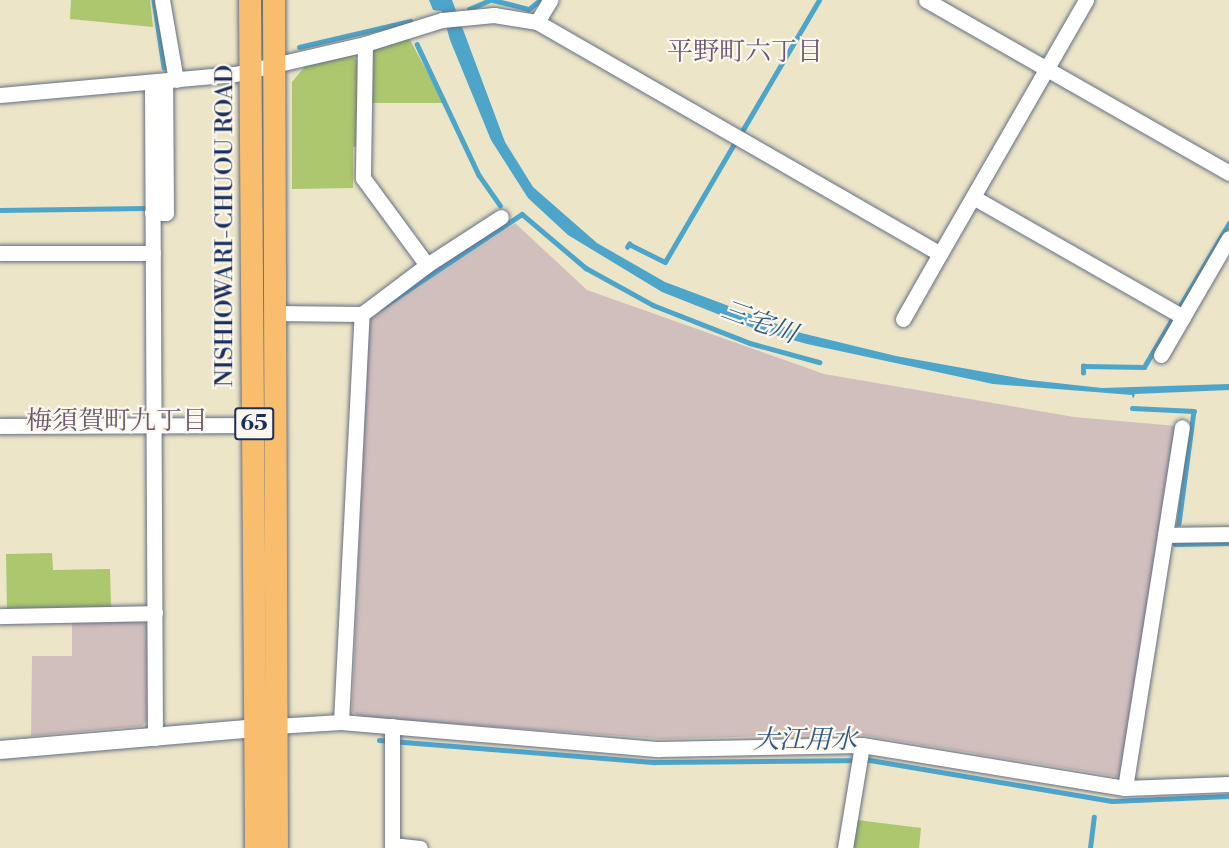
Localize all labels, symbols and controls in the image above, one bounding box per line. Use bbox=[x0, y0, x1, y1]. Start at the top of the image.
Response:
district label: 平野町六丁目 bbox=[667, 37, 823, 69]
street label: NISHIOWARI-CHUOU ROAD bbox=[212, 65, 240, 387]
water label: 三宅川 bbox=[717, 295, 801, 351]
road number: 65 bbox=[233, 405, 275, 443]
district label: 梅須賀町九丁目 bbox=[26, 406, 208, 438]
water label: 大江用水 bbox=[753, 725, 857, 757]

